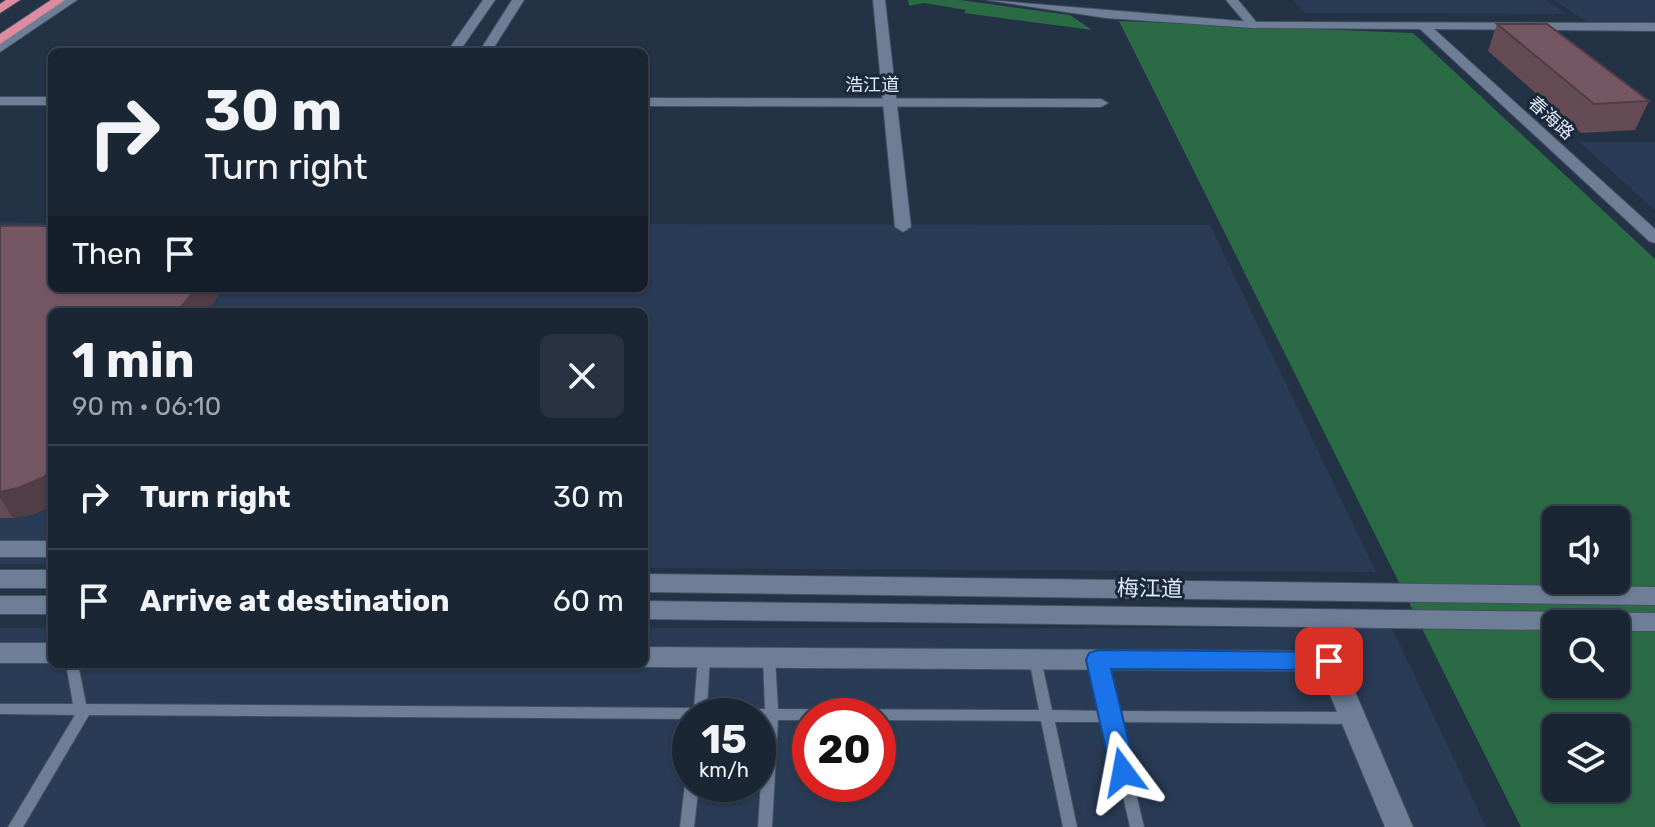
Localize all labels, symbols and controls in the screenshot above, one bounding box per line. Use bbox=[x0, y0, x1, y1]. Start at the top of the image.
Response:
street label: 浩江道 bbox=[845, 74, 899, 96]
text: 30 m bbox=[204, 78, 342, 144]
icon: right bbox=[72, 80, 176, 184]
street label: 春海路 bbox=[1524, 92, 1578, 144]
text: Turn right bbox=[204, 145, 368, 188]
icon: arrive bbox=[158, 232, 202, 276]
text: Then bbox=[72, 236, 142, 272]
text: 1 min bbox=[72, 332, 195, 389]
button: close bbox=[540, 334, 624, 418]
text: 90 m · 06:10 bbox=[72, 391, 221, 422]
icon: right bbox=[72, 475, 116, 519]
text: Turn right bbox=[140, 479, 291, 515]
text: 30 m bbox=[553, 479, 624, 515]
map controls bbox=[1542, 506, 1630, 802]
button: sound bbox=[1542, 506, 1630, 594]
street label: 梅江道 bbox=[1117, 574, 1183, 603]
icon: arrive bbox=[72, 579, 116, 623]
text: Arrive at destination bbox=[140, 583, 450, 619]
text: 60 m bbox=[553, 583, 624, 619]
button: search bbox=[1542, 610, 1630, 698]
pin bbox=[1295, 627, 1363, 695]
icon: arrive bbox=[1307, 639, 1351, 683]
speed limit sign: 20 bbox=[792, 698, 896, 802]
button: layers bbox=[1542, 714, 1630, 802]
text: 15 bbox=[701, 716, 747, 763]
position arrow bbox=[1081, 730, 1165, 814]
text: km/h bbox=[699, 758, 749, 782]

